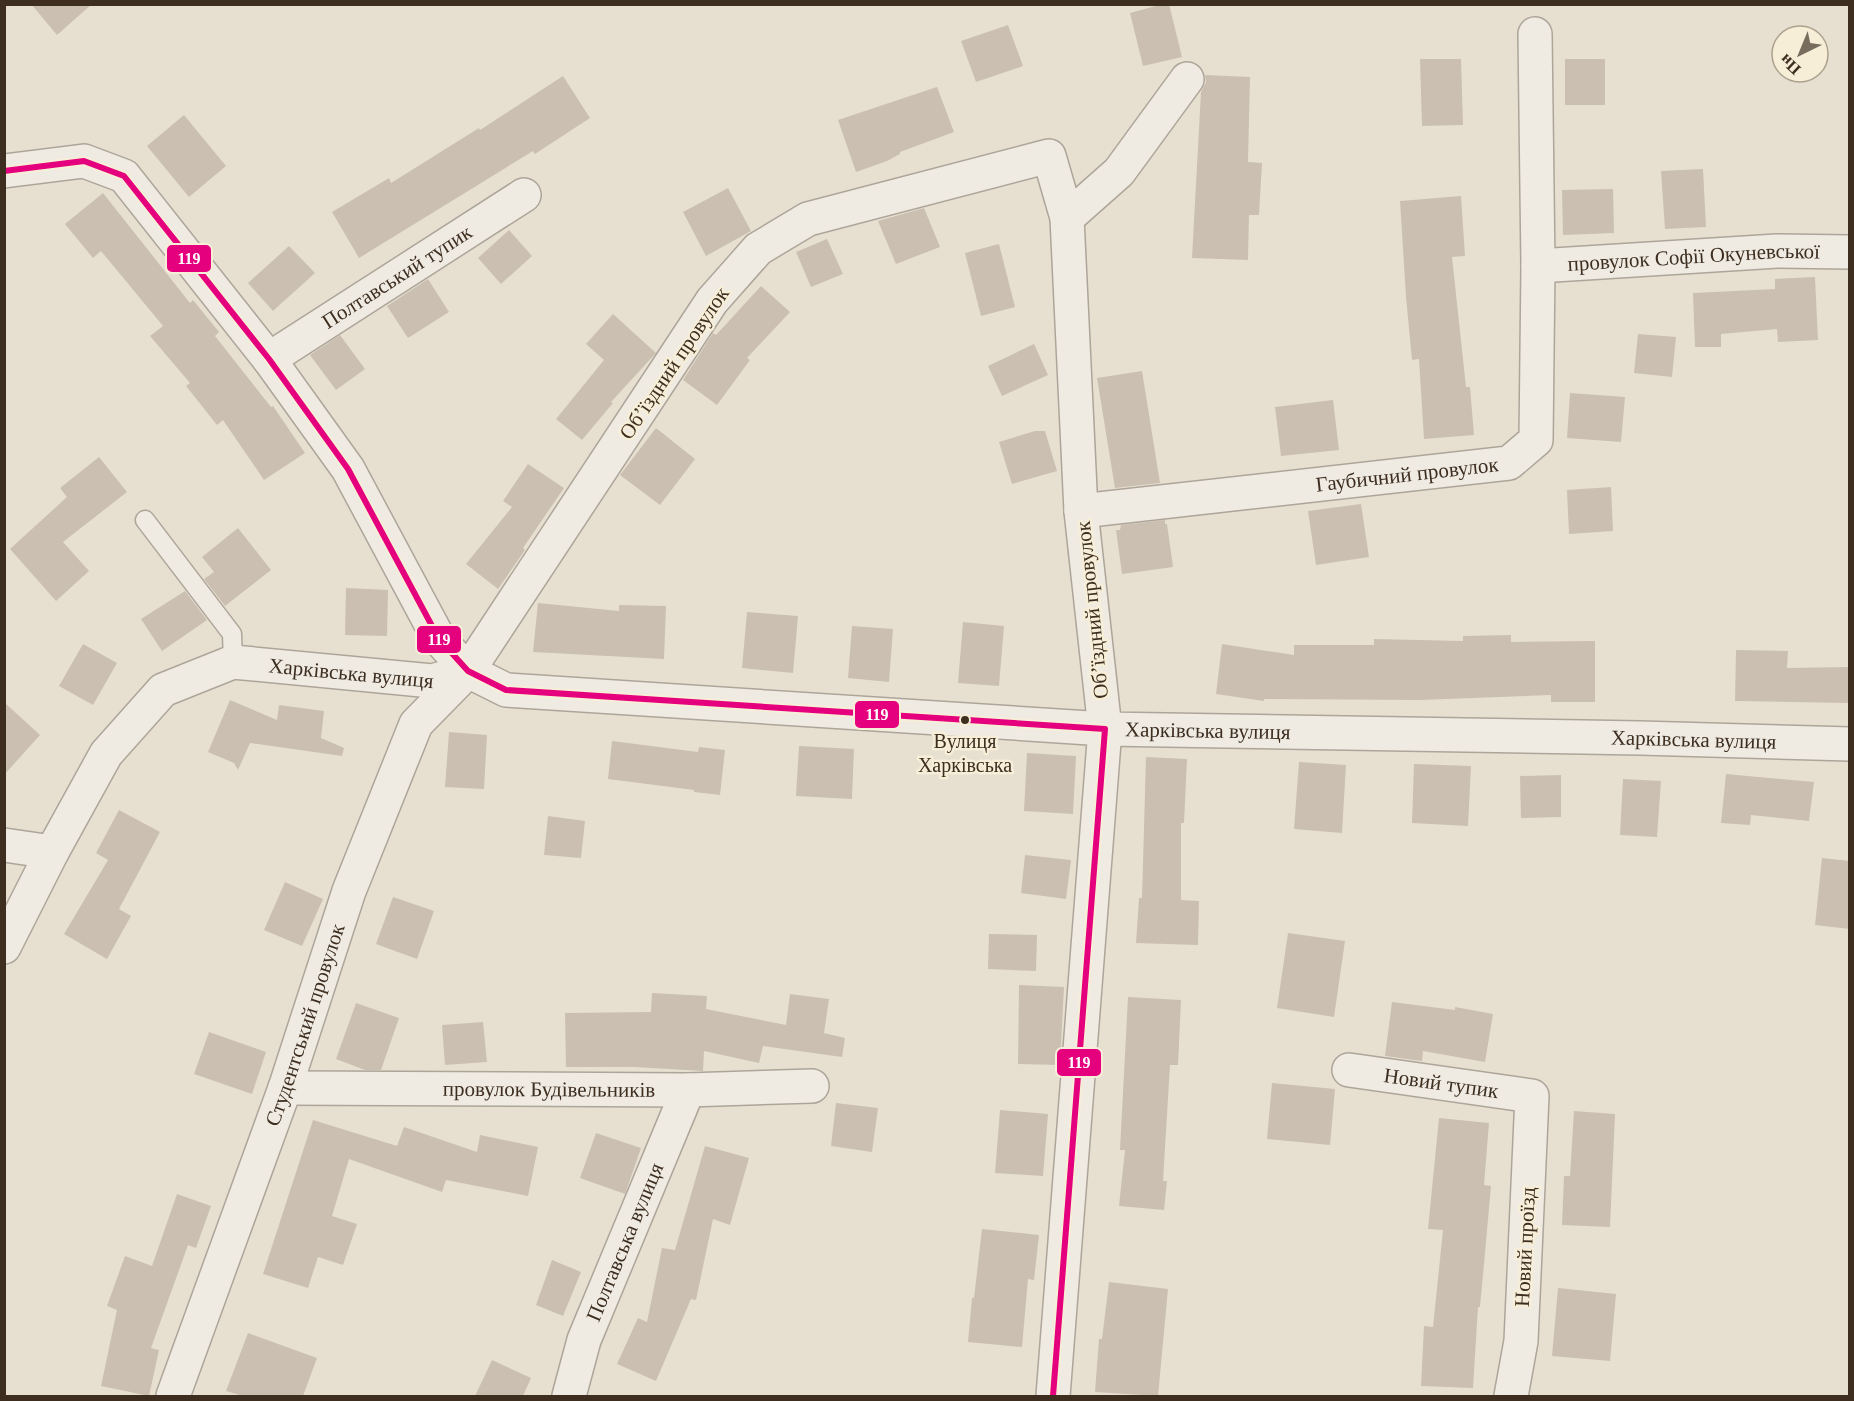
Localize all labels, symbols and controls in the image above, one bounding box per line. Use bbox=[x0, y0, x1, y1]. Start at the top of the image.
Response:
north arrow bbox=[1770, 24, 1830, 84]
text: Пн bbox=[1776, 51, 1804, 78]
street label: Полтавський тупик bbox=[317, 219, 477, 334]
street label: провулок Софії Окуневської bbox=[1567, 239, 1820, 276]
line badge: 119 bbox=[166, 244, 212, 273]
text: 119 bbox=[177, 250, 201, 267]
street label: Обʼїздний провулок bbox=[614, 282, 734, 444]
street label: Гаубичний провулок bbox=[1314, 452, 1500, 497]
street label: Обʼїздний провулок bbox=[1071, 519, 1113, 700]
line badge: 119 bbox=[416, 625, 462, 654]
text: 119 bbox=[427, 631, 451, 648]
street label: Харківська вулиця bbox=[267, 653, 435, 693]
line badge: 119 bbox=[854, 700, 900, 729]
text: 119 bbox=[865, 706, 889, 723]
marker: Вулиця Харківська bbox=[959, 714, 971, 726]
street label: Харківська вулиця bbox=[1125, 717, 1291, 744]
street label: Харківська вулиця bbox=[1611, 726, 1777, 754]
place label: Вулиця Харківська bbox=[918, 730, 1012, 777]
street label: Студентський провулок bbox=[260, 920, 350, 1129]
line badge: 119 bbox=[1056, 1048, 1102, 1077]
text: 119 bbox=[1067, 1054, 1091, 1071]
street label: Новий тупик bbox=[1382, 1063, 1501, 1103]
street label: провулок Будівельників bbox=[443, 1077, 655, 1102]
street label: Полтавська вулиця bbox=[581, 1159, 668, 1325]
street label: Новий проїзд bbox=[1510, 1186, 1540, 1308]

